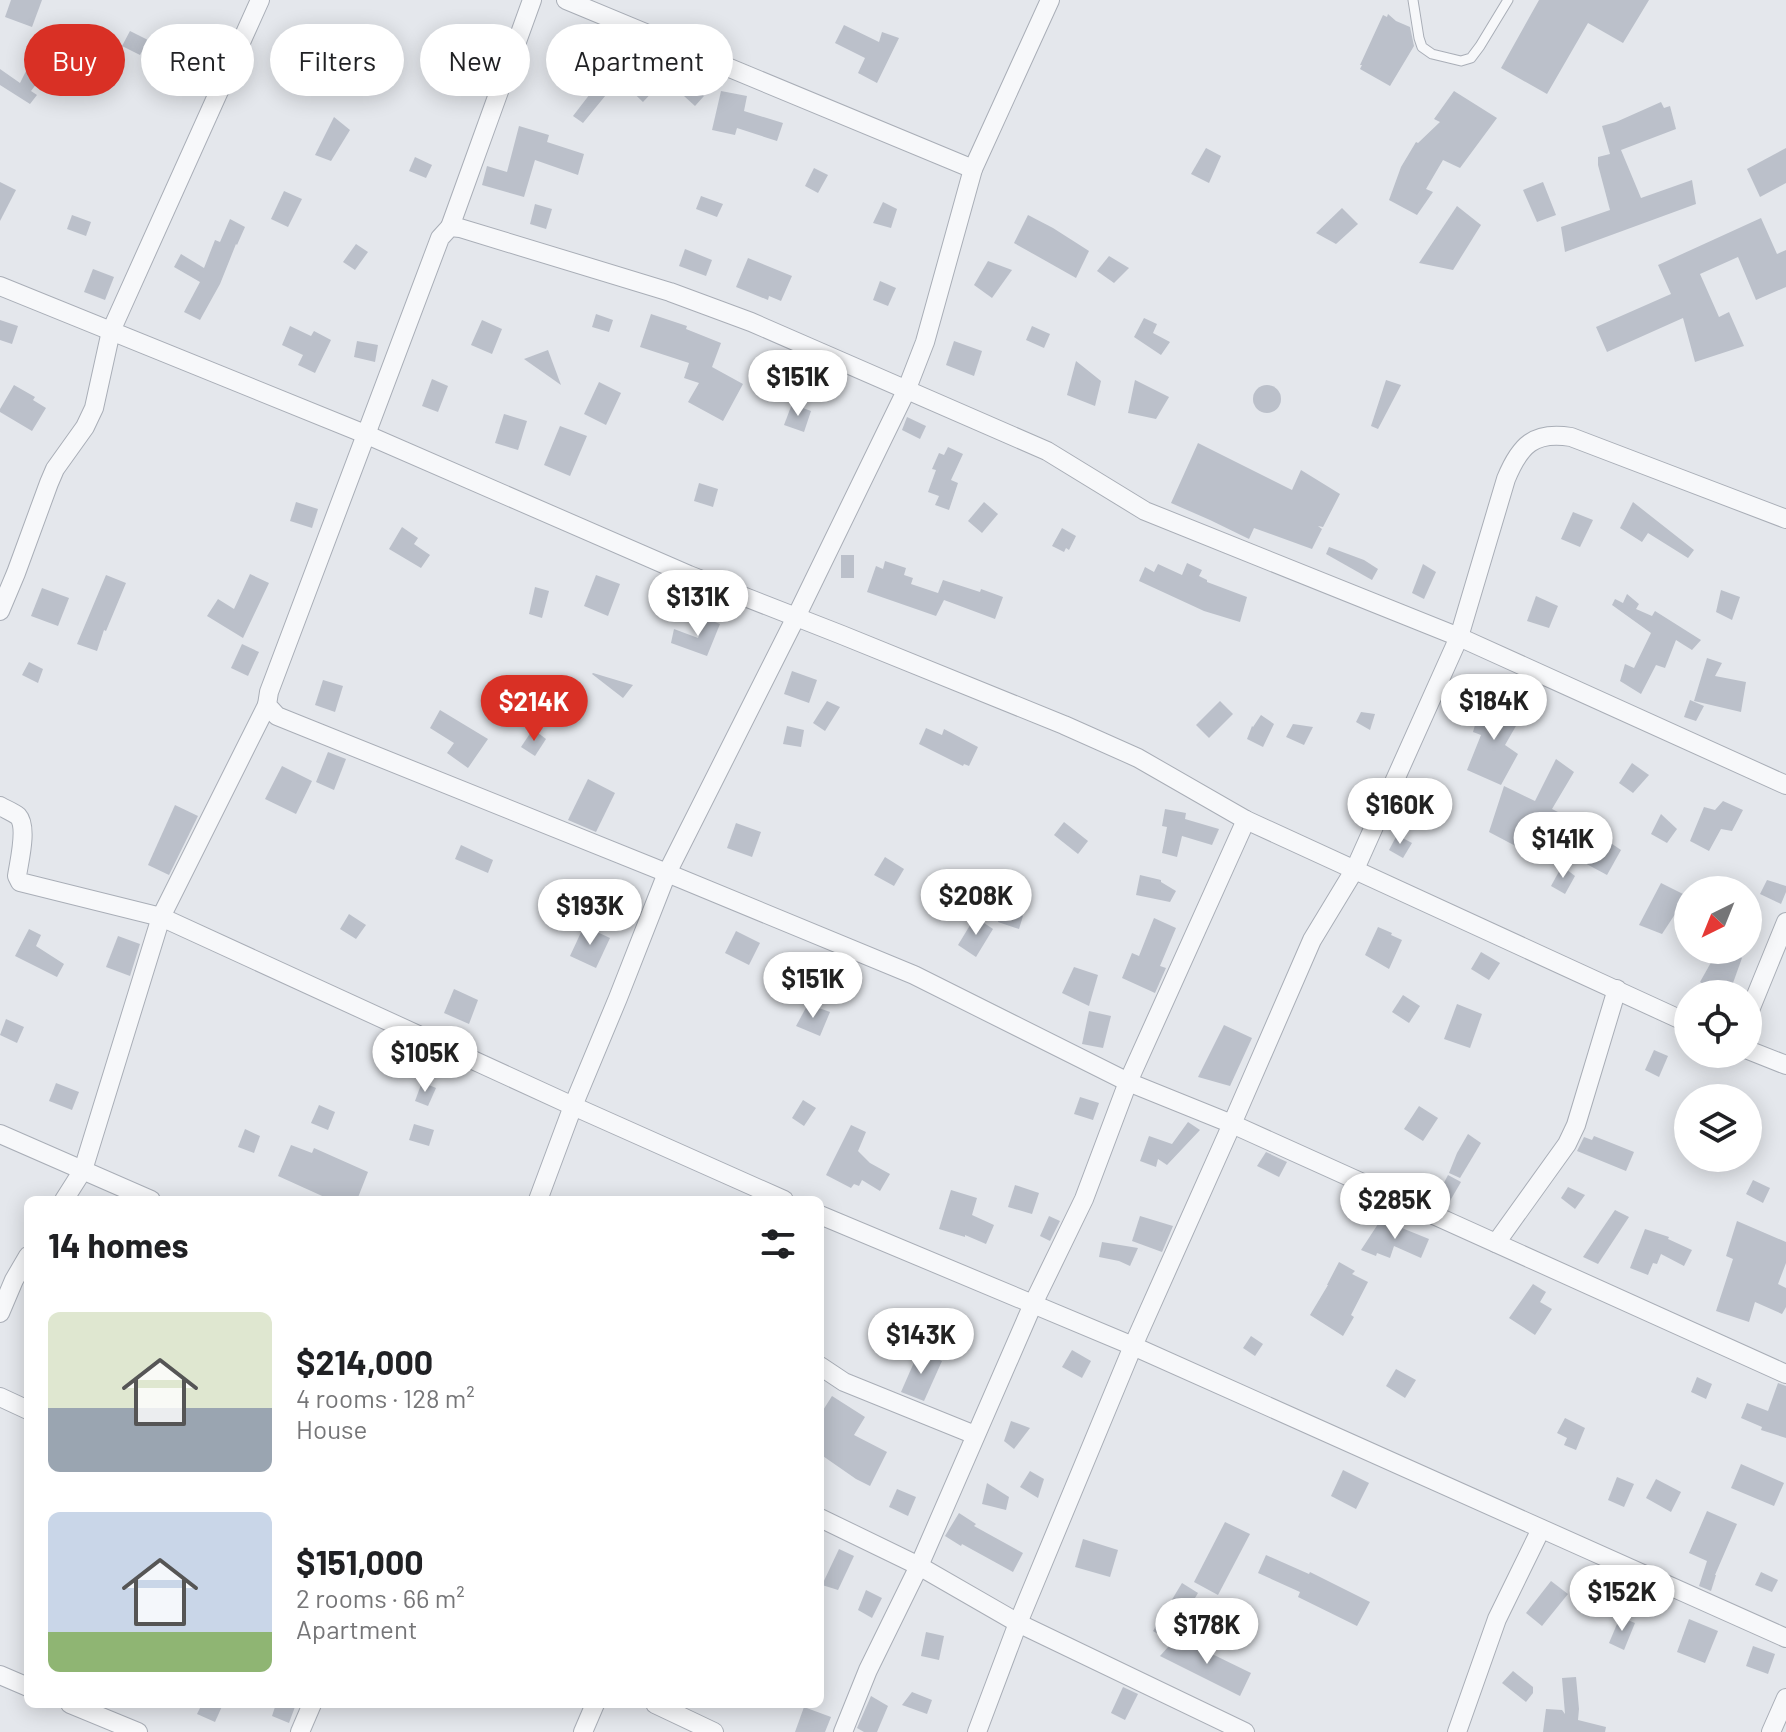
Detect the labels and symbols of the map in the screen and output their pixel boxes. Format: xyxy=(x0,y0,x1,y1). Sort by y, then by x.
pin: $151K xyxy=(742,350,854,418)
pin: $131K xyxy=(642,570,754,638)
pin: $184K xyxy=(1438,674,1550,742)
pin: $214K xyxy=(478,675,590,743)
pin: $160K xyxy=(1344,778,1456,846)
pin: $141K xyxy=(1507,812,1619,880)
pin: $208K xyxy=(920,869,1032,937)
north arrow xyxy=(1674,876,1762,964)
pin: $193K xyxy=(534,879,646,947)
pin: $151K xyxy=(757,952,869,1020)
pin: $105K xyxy=(369,1026,481,1094)
pin: $285K xyxy=(1339,1173,1451,1241)
pin: $143K xyxy=(865,1308,977,1376)
pin: $152K xyxy=(1566,1565,1678,1633)
pin: $178K xyxy=(1151,1598,1263,1666)

